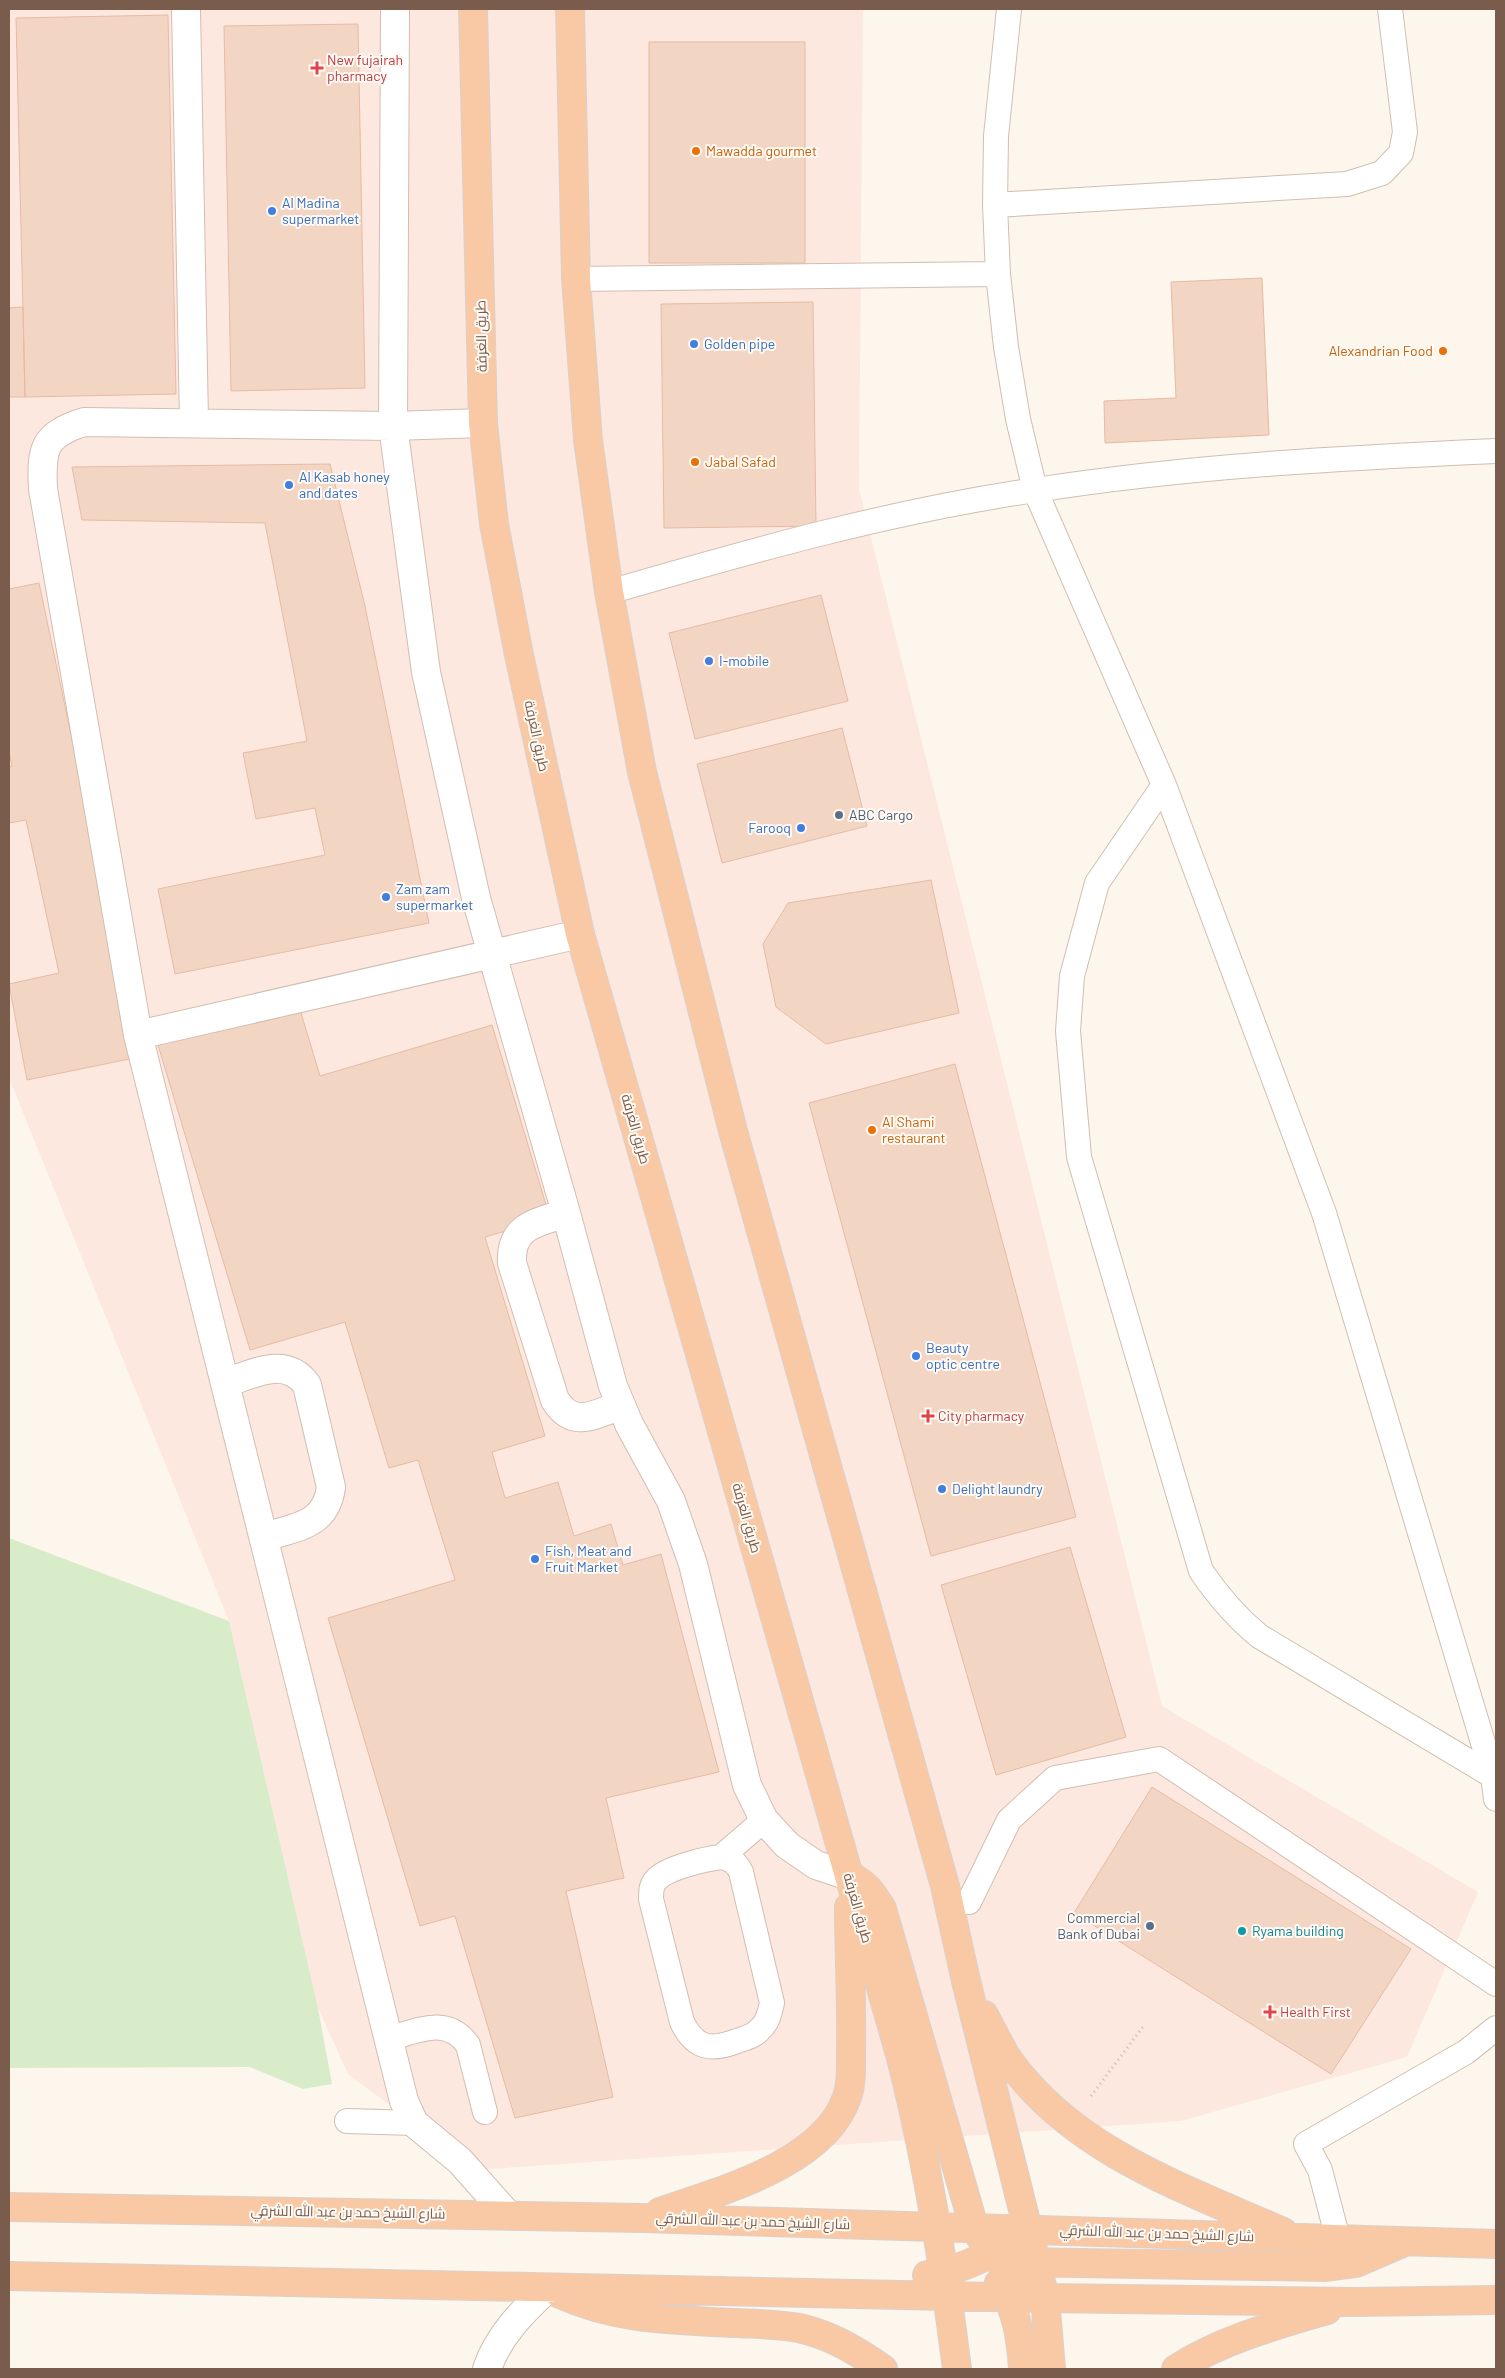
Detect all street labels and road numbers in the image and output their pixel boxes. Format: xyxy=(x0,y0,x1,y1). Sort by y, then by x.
street label: طريق الغرفة xyxy=(471,300,491,372)
street label: طريق الغرفة xyxy=(521,699,553,773)
street label: طريق الغرفة xyxy=(617,1092,655,1166)
street label: طريق الغرفة xyxy=(728,1481,766,1555)
street label: طريق الغرفة xyxy=(839,1871,877,1945)
street label: شارع الشيخ حمد بن عبد الله الشرقي xyxy=(250,2201,446,2226)
street label: شارع الشيخ حمد بن عبد الله الشرقي xyxy=(655,2209,851,2236)
street label: شارع الشيخ حمد بن عبد الله الشرقي xyxy=(1059,2221,1255,2248)

